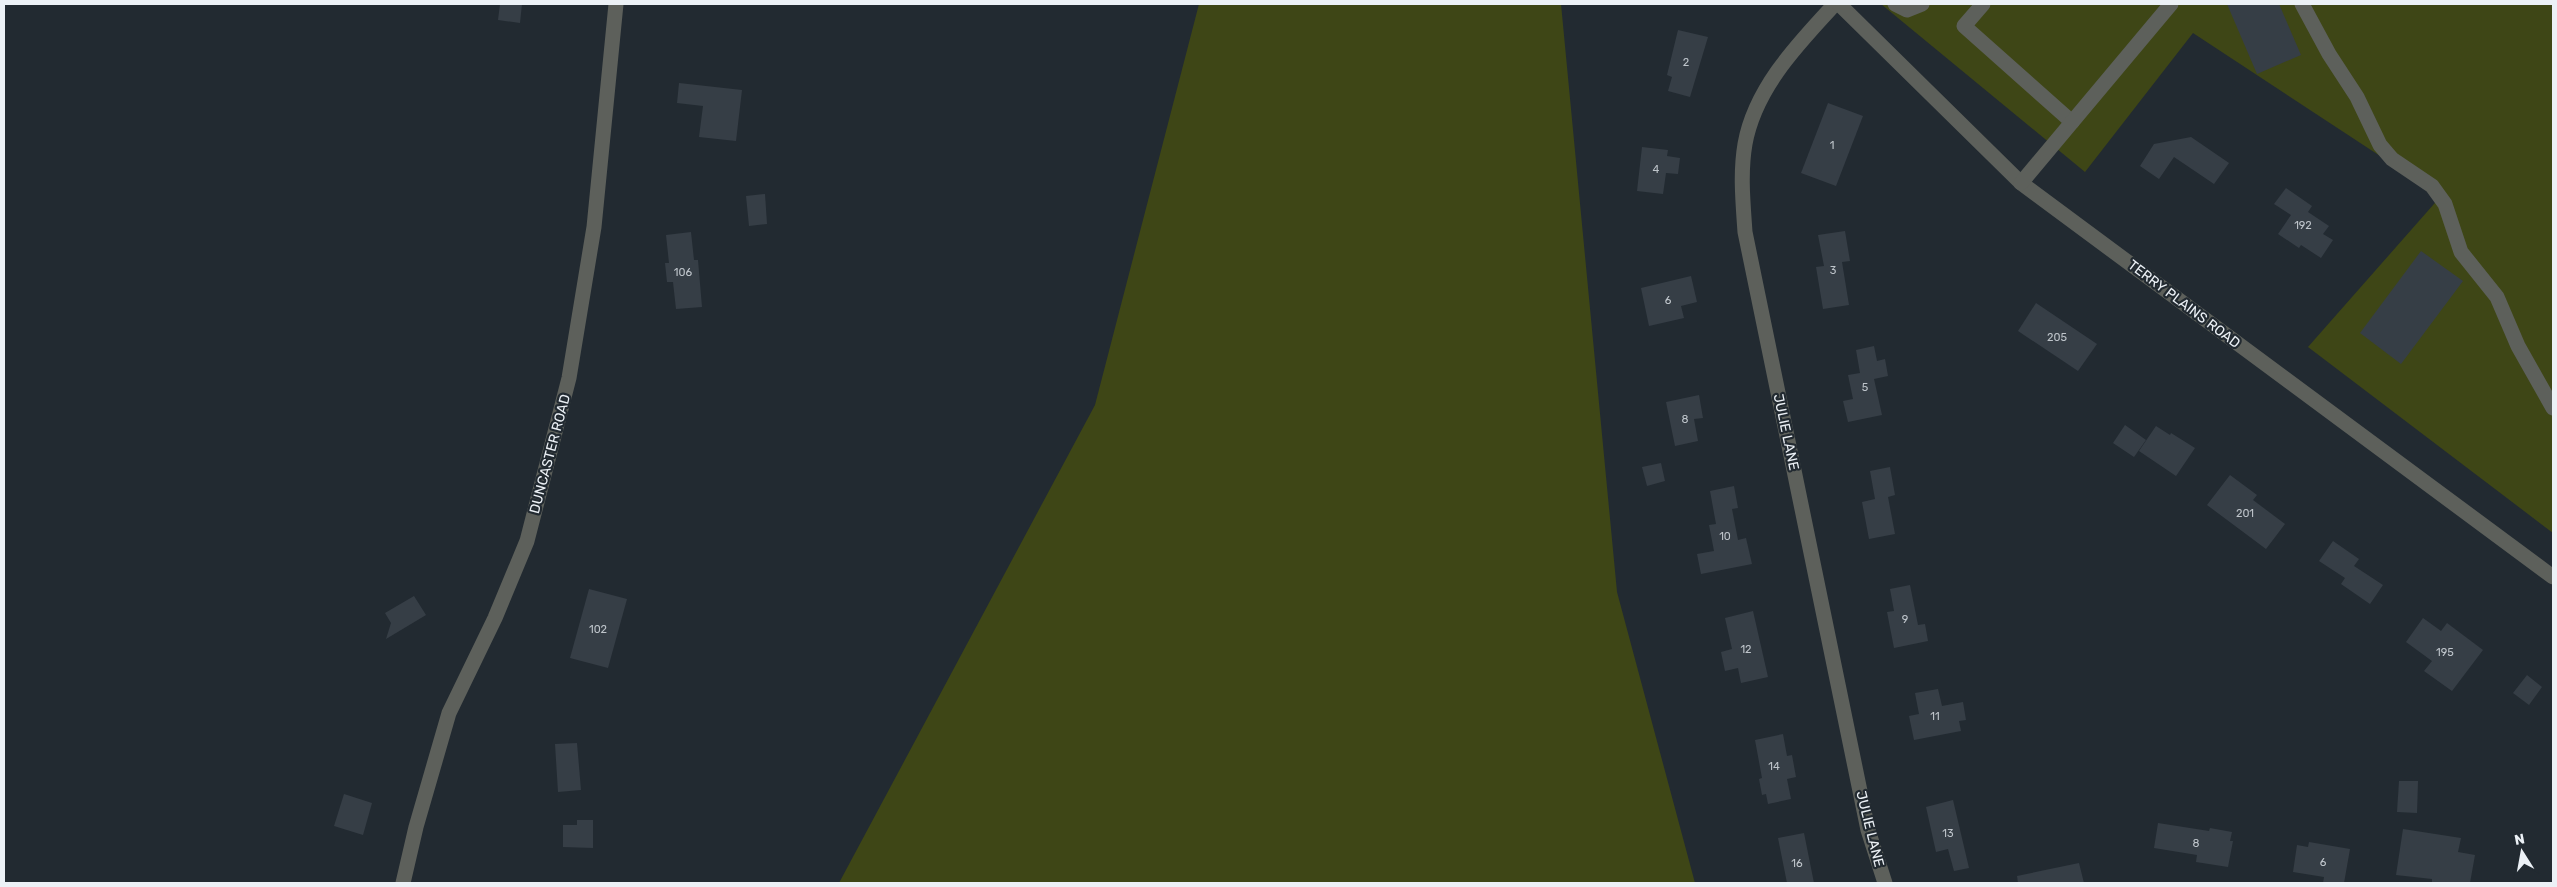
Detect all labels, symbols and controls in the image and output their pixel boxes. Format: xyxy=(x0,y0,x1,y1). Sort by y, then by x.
house number: 2 xyxy=(1683,56,1689,69)
house number: 1 xyxy=(1830,139,1834,152)
house number: 4 xyxy=(1653,163,1660,176)
house number: 192 xyxy=(2294,219,2312,232)
street label: TERRY PLAINS ROAD xyxy=(2125,256,2243,352)
house number: 3 xyxy=(1830,264,1837,277)
house number: 106 xyxy=(674,266,693,279)
house number: 6 xyxy=(1665,294,1672,307)
house number: 205 xyxy=(2047,331,2067,344)
house number: 5 xyxy=(1862,381,1869,394)
street label: DUNCASTER ROAD xyxy=(526,392,574,516)
street label: JULIE LANE xyxy=(1770,392,1802,472)
house number: 8 xyxy=(1682,413,1689,426)
house number: 201 xyxy=(2236,507,2254,520)
house number: 10 xyxy=(1719,530,1731,543)
house number: 9 xyxy=(1902,613,1908,626)
house number: 102 xyxy=(589,623,607,636)
house number: 12 xyxy=(1740,643,1752,656)
house number: 195 xyxy=(2436,646,2454,659)
house number: 11 xyxy=(1930,710,1940,723)
house number: 14 xyxy=(1768,760,1780,773)
street label: JULIE LANE xyxy=(1852,789,1888,869)
house number: 13 xyxy=(1942,827,1954,840)
north arrow xyxy=(2497,827,2547,877)
text: N xyxy=(2513,830,2526,849)
house number: 8 xyxy=(2193,837,2200,850)
house number: 6 xyxy=(2320,856,2327,869)
house number: 16 xyxy=(1791,857,1803,870)

